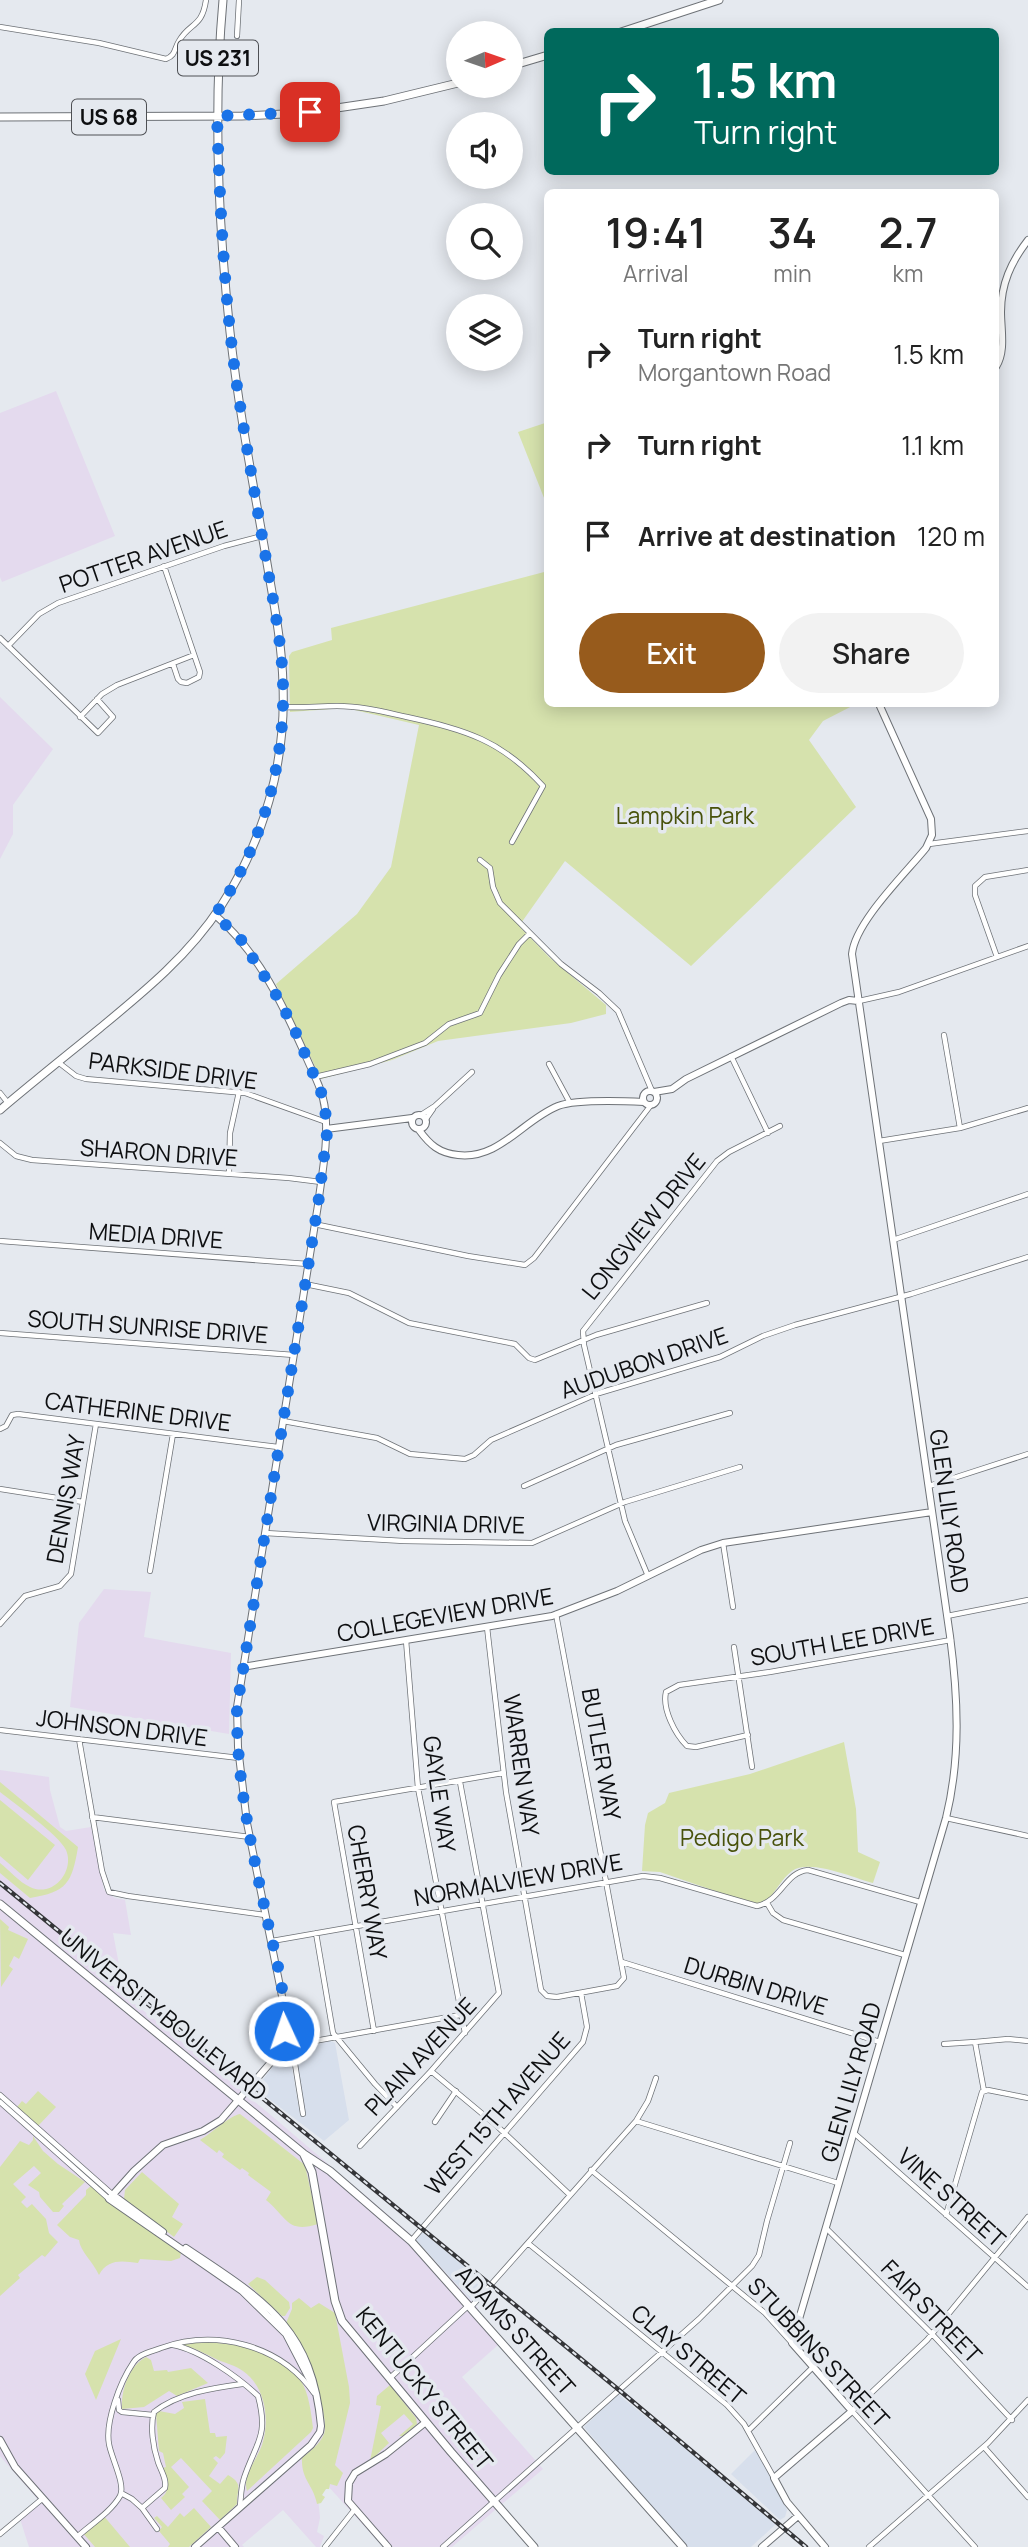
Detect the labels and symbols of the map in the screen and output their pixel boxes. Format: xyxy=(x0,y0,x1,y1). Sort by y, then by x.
north arrow xyxy=(446,21,523,98)
road number: US 231 xyxy=(178,41,258,76)
pin xyxy=(280,82,340,142)
road number: US 68 xyxy=(72,100,146,134)
street label: POTTER AVENUE xyxy=(55,512,231,600)
park label: Lampkin Park xyxy=(616,799,755,831)
street label: PARKSIDE DRIVE xyxy=(87,1044,259,1096)
street label: SHARON DRIVE xyxy=(79,1131,239,1173)
street label: LONGVIEW DRIVE xyxy=(574,1146,712,1306)
street label: MEDIA DRIVE xyxy=(88,1214,224,1256)
street label: SOUTH SUNRISE DRIVE xyxy=(27,1302,269,1350)
street label: AUDUBON DRIVE xyxy=(556,1318,732,1406)
street label: CATHERINE DRIVE xyxy=(43,1384,233,1438)
street label: GLEN LILY ROAD xyxy=(923,1427,977,1595)
street label: DENNIS WAY xyxy=(38,1432,92,1566)
street label: VIRGINIA DRIVE xyxy=(367,1506,525,1540)
street label: COLLEGEVIEW DRIVE xyxy=(334,1579,556,1649)
street label: SOUTH LEE DRIVE xyxy=(748,1609,936,1673)
street label: BUTLER WAY xyxy=(575,1685,629,1823)
street label: WARREN WAY xyxy=(496,1692,548,1838)
street label: JOHNSON DRIVE xyxy=(35,1701,209,1753)
street label: GAYLE WAY xyxy=(416,1734,464,1854)
park label: Pedigo Park xyxy=(680,1821,805,1853)
street label: CHERRY WAY xyxy=(340,1822,396,1962)
street label: NORMALVIEW DRIVE xyxy=(411,1845,625,1913)
street label: UNIVERSITY BOULEVARD xyxy=(54,1920,274,2108)
street label: DURBIN DRIVE xyxy=(680,1948,832,2022)
street label: PLAIN AVENUE xyxy=(357,1990,483,2122)
position arrow xyxy=(247,1994,321,2068)
street label: GLEN LILY ROAD xyxy=(812,1998,888,2166)
street label: WEST 15TH AVENUE xyxy=(417,2024,577,2202)
street label: VINE STREET xyxy=(891,2140,1013,2254)
street label: FAIR STREET xyxy=(874,2252,990,2370)
street label: ADAMS STREET xyxy=(449,2258,583,2402)
street label: STUBBINS STREET xyxy=(741,2270,897,2434)
street label: CLAY STREET xyxy=(625,2297,753,2411)
street label: KENTUCKY STREET xyxy=(349,2300,501,2476)

